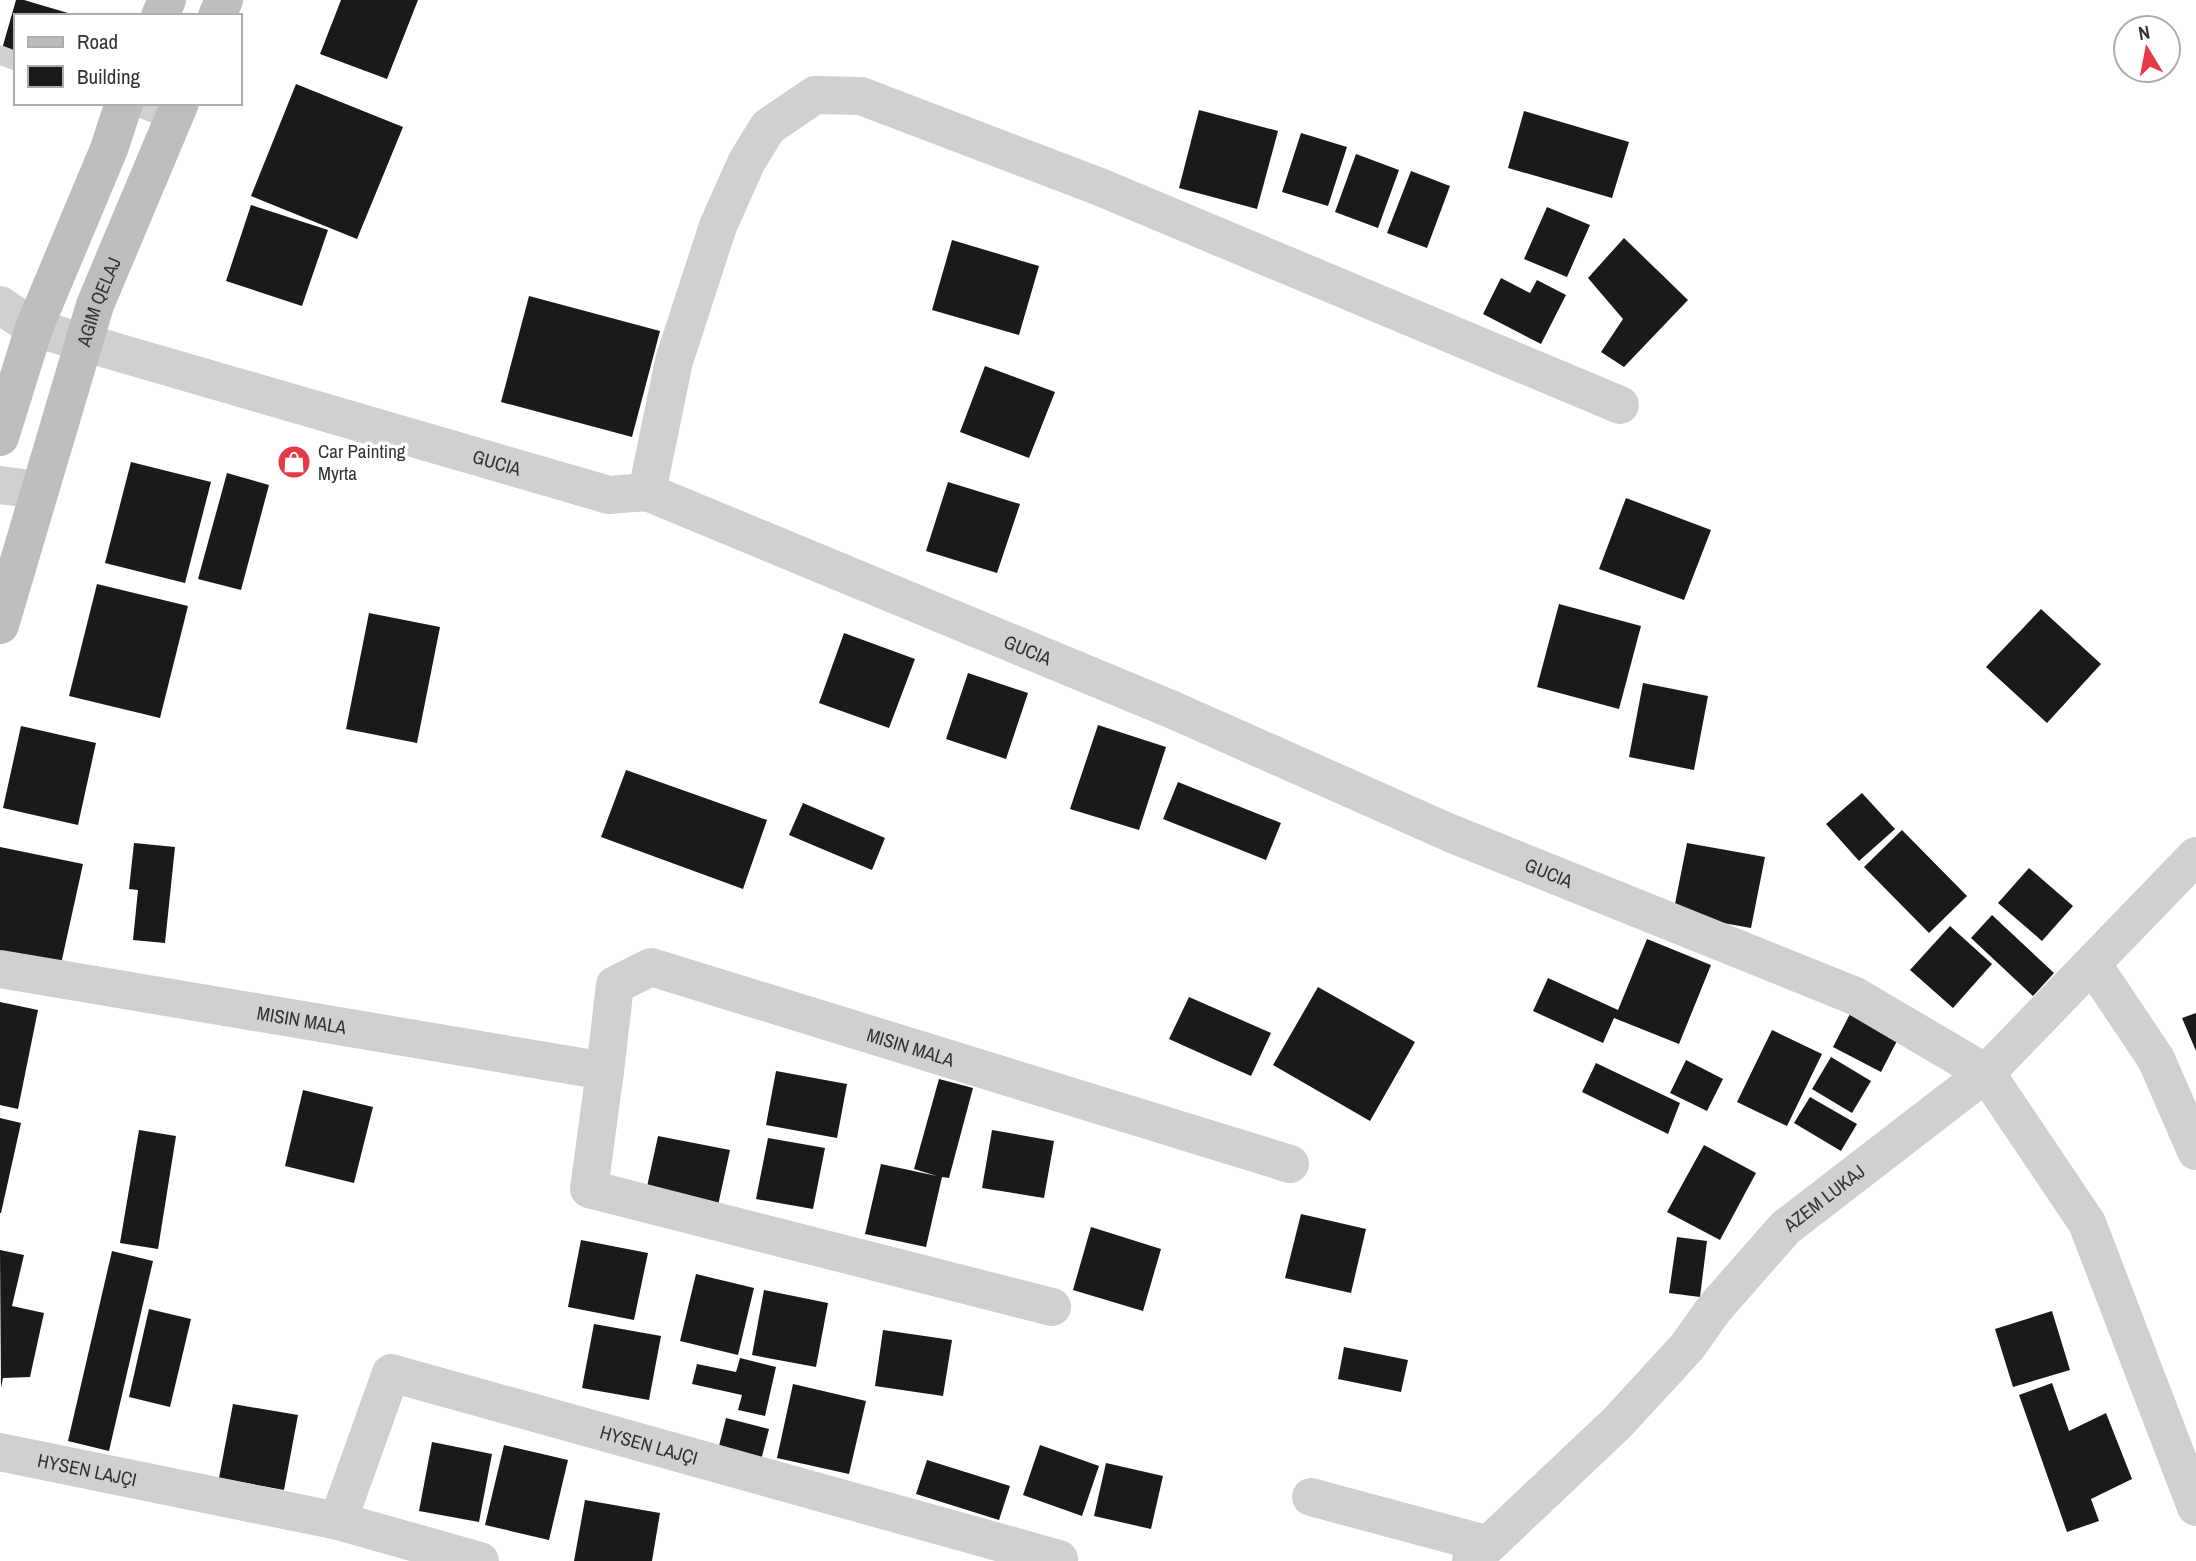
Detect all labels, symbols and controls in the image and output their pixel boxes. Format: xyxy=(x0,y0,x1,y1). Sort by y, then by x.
legend xyxy=(14,14,242,105)
north arrow xyxy=(2112,14,2182,84)
text: N xyxy=(2136,18,2152,46)
text: Road xyxy=(77,27,118,56)
text: Building xyxy=(77,62,141,91)
street label: AGIM QELAJ xyxy=(70,253,127,351)
place label: Car Painting Myrta xyxy=(318,438,406,486)
shop icon: Car Painting Myrta xyxy=(275,443,313,481)
street label: GUCIA xyxy=(469,443,525,482)
street label: GUCIA xyxy=(1000,628,1056,671)
street label: GUCIA xyxy=(1521,852,1577,894)
street label: MISIN MALA xyxy=(255,1000,349,1040)
street label: MISIN MALA xyxy=(864,1021,958,1073)
street label: AZEM LUKAJ xyxy=(1777,1158,1870,1238)
street label: HYSEN LAJÇI xyxy=(597,1419,701,1471)
street label: HYSEN LAJÇI xyxy=(35,1447,139,1493)

